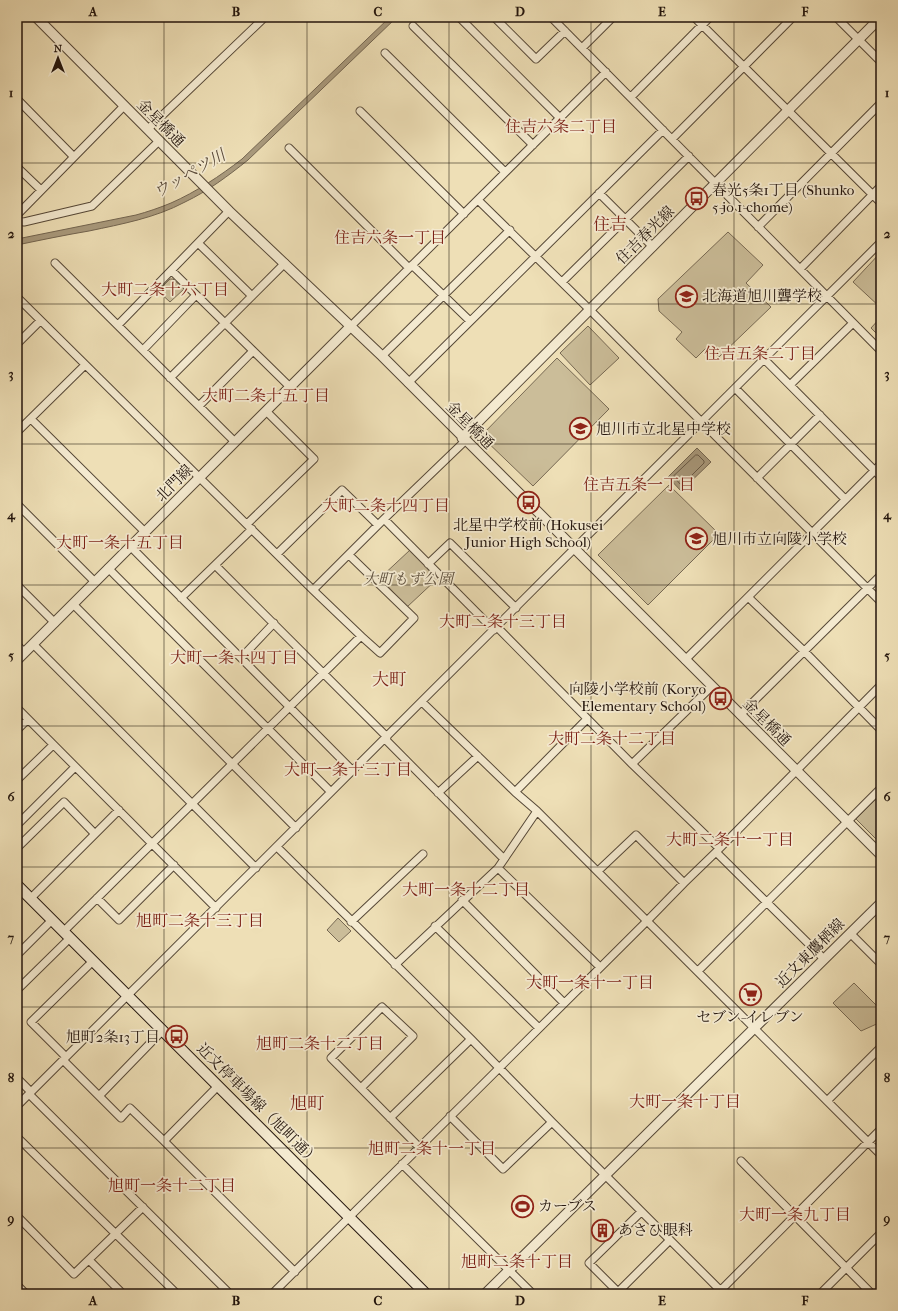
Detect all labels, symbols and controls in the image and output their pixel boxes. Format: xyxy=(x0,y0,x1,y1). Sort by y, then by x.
text: A xyxy=(88,4,98,19)
text: B xyxy=(232,4,241,19)
text: C xyxy=(374,4,383,19)
text: D xyxy=(515,4,525,19)
text: E xyxy=(658,4,666,19)
text: F xyxy=(801,4,809,19)
north arrow xyxy=(38,38,78,78)
text: N xyxy=(54,42,63,55)
text: 1 xyxy=(9,85,14,100)
text: 1 xyxy=(885,85,890,100)
street label: 金星橋通 xyxy=(133,95,189,151)
district label: 住吉六条二丁目 xyxy=(505,117,617,136)
water label: ウッペツ川 xyxy=(150,144,230,202)
place label: 春光5条1丁目 (Shunko 5-jo 1-chome) xyxy=(712,181,855,216)
bus stop icon: 春光5条1丁目 (Shunko 5-jo 1-chome) xyxy=(683,186,709,212)
street label: 住吉春光線 xyxy=(612,202,678,268)
district label: 住吉 xyxy=(593,214,627,234)
text: 2 xyxy=(8,226,15,241)
text: 2 xyxy=(884,226,891,241)
district label: 住吉六条一丁目 xyxy=(334,228,446,247)
district label: 大町二条十六丁目 xyxy=(101,280,229,299)
school or university icon: 北海道旭川聾学校 xyxy=(674,283,700,309)
place label: 北海道旭川聾学校 xyxy=(702,287,822,305)
district label: 住吉五条二丁目 xyxy=(704,344,816,363)
text: 3 xyxy=(8,366,14,382)
text: 3 xyxy=(884,366,890,382)
district label: 大町二条十五丁目 xyxy=(202,386,330,405)
street label: 金星橋通 xyxy=(442,397,498,453)
school or university icon: 旭川市立北星中学校 xyxy=(567,416,593,442)
place label: 旭川市立北星中学校 xyxy=(596,420,731,438)
street label: 北門線 xyxy=(152,461,196,505)
district label: 住吉五条一丁目 xyxy=(583,475,695,494)
bus stop icon: 北星中学校前 (Hokusei Junior High School) xyxy=(515,489,541,515)
district label: 大町二条十四丁目 xyxy=(322,496,450,515)
text: 4 xyxy=(6,507,16,523)
text: 4 xyxy=(882,507,892,523)
place label: 北星中学校前 (Hokusei Junior High School) xyxy=(453,516,604,551)
school or university icon: 旭川市立向陵小学校 xyxy=(683,526,709,552)
place label: 旭川市立向陵小学校 xyxy=(712,530,847,548)
district label: 大町一条十五丁目 xyxy=(56,533,184,552)
park label: 大町もず公園 xyxy=(363,570,456,588)
district label: 大町二条十三丁目 xyxy=(439,612,567,631)
text: 5 xyxy=(8,648,14,663)
district label: 大町一条十四丁目 xyxy=(170,648,298,667)
text: 5 xyxy=(884,648,890,663)
district label: 大町 xyxy=(372,669,406,689)
place label: 向陵小学校前 (Koryo Elementary School) xyxy=(569,680,706,715)
bus stop icon: 向陵小学校前 (Koryo Elementary School) xyxy=(708,685,734,711)
street label: 金星橋通 xyxy=(739,694,795,750)
district label: 大町二条十二丁目 xyxy=(548,729,676,748)
district label: 大町一条十三丁目 xyxy=(284,760,412,779)
text: 6 xyxy=(7,789,15,804)
text: 6 xyxy=(883,789,891,804)
district label: 大町二条十一丁目 xyxy=(666,830,794,849)
district label: 大町一条十二丁目 xyxy=(402,880,530,899)
district label: 旭町二条十三丁目 xyxy=(136,911,264,930)
street label: 近文東鷹栖線 xyxy=(772,915,848,991)
text: 7 xyxy=(7,930,15,945)
text: 7 xyxy=(883,930,891,945)
district label: 大町一条十一丁目 xyxy=(526,973,654,992)
supermarket icon: セブン-イレブン xyxy=(737,981,763,1007)
place label: セブン-イレブン xyxy=(696,1008,804,1026)
bus stop icon: 旭町2条13丁目 xyxy=(163,1024,189,1050)
place label: 旭町2条13丁目 xyxy=(66,1028,160,1046)
district label: 旭町二条十二丁目 xyxy=(256,1034,384,1053)
street label: 近文停車場線（旭町通） xyxy=(193,1039,323,1169)
text: 8 xyxy=(8,1070,15,1085)
text: 8 xyxy=(884,1070,891,1085)
district label: 大町一条十丁目 xyxy=(629,1092,741,1111)
district label: 旭町 xyxy=(290,1093,324,1113)
district label: 旭町二条十一丁目 xyxy=(368,1139,496,1158)
district label: 旭町一条十二丁目 xyxy=(108,1176,236,1195)
sports icon: カーブス xyxy=(509,1193,535,1219)
place label: カーブス xyxy=(538,1197,597,1215)
district label: 大町一条九丁目 xyxy=(739,1205,851,1224)
text: 9 xyxy=(7,1211,15,1227)
text: 9 xyxy=(883,1211,891,1227)
building icon: あさひ眼科 xyxy=(589,1217,615,1243)
place label: あさひ眼科 xyxy=(618,1221,693,1239)
district label: 旭町二条十丁目 xyxy=(461,1252,573,1271)
text: A xyxy=(88,1293,98,1308)
text: B xyxy=(232,1293,241,1308)
text: C xyxy=(374,1293,383,1308)
text: D xyxy=(515,1293,525,1308)
text: E xyxy=(658,1293,666,1308)
text: F xyxy=(801,1293,809,1308)

